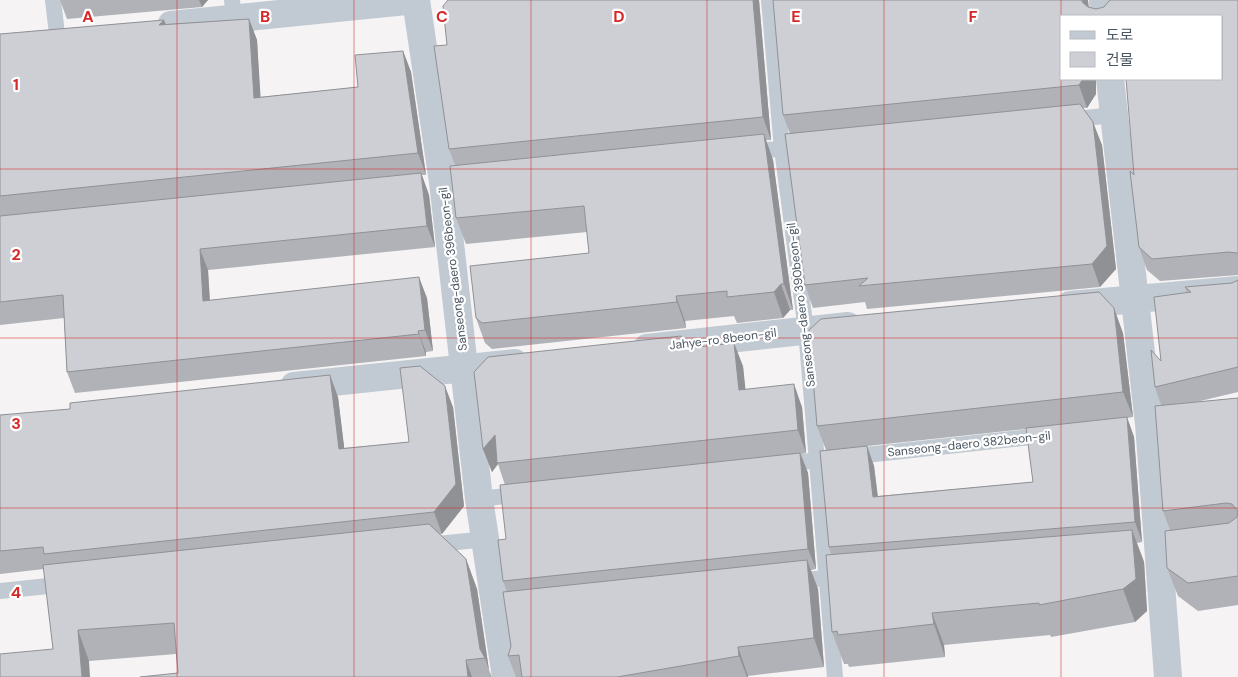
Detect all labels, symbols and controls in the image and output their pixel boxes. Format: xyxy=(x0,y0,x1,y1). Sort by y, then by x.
text: A xyxy=(82,6,94,27)
text: B xyxy=(260,6,270,27)
text: C xyxy=(436,6,448,27)
text: D xyxy=(613,6,625,27)
text: E xyxy=(791,6,801,27)
text: F xyxy=(969,6,978,27)
legend xyxy=(1060,15,1223,80)
text: 도로 xyxy=(1106,25,1134,45)
text: 건물 xyxy=(1106,50,1134,70)
text: 1 xyxy=(13,74,19,95)
street label: Sanseong-daero 396beon-gil xyxy=(435,186,471,352)
street label: Sanseong-daero 390beon-gil xyxy=(783,222,819,388)
text: 2 xyxy=(11,244,21,265)
street label: Jahye-ro 8beon-gil xyxy=(669,325,777,353)
text: 3 xyxy=(11,413,21,434)
street label: Sanseong-daero 382beon-gil xyxy=(887,427,1051,461)
text: 4 xyxy=(11,582,21,603)

